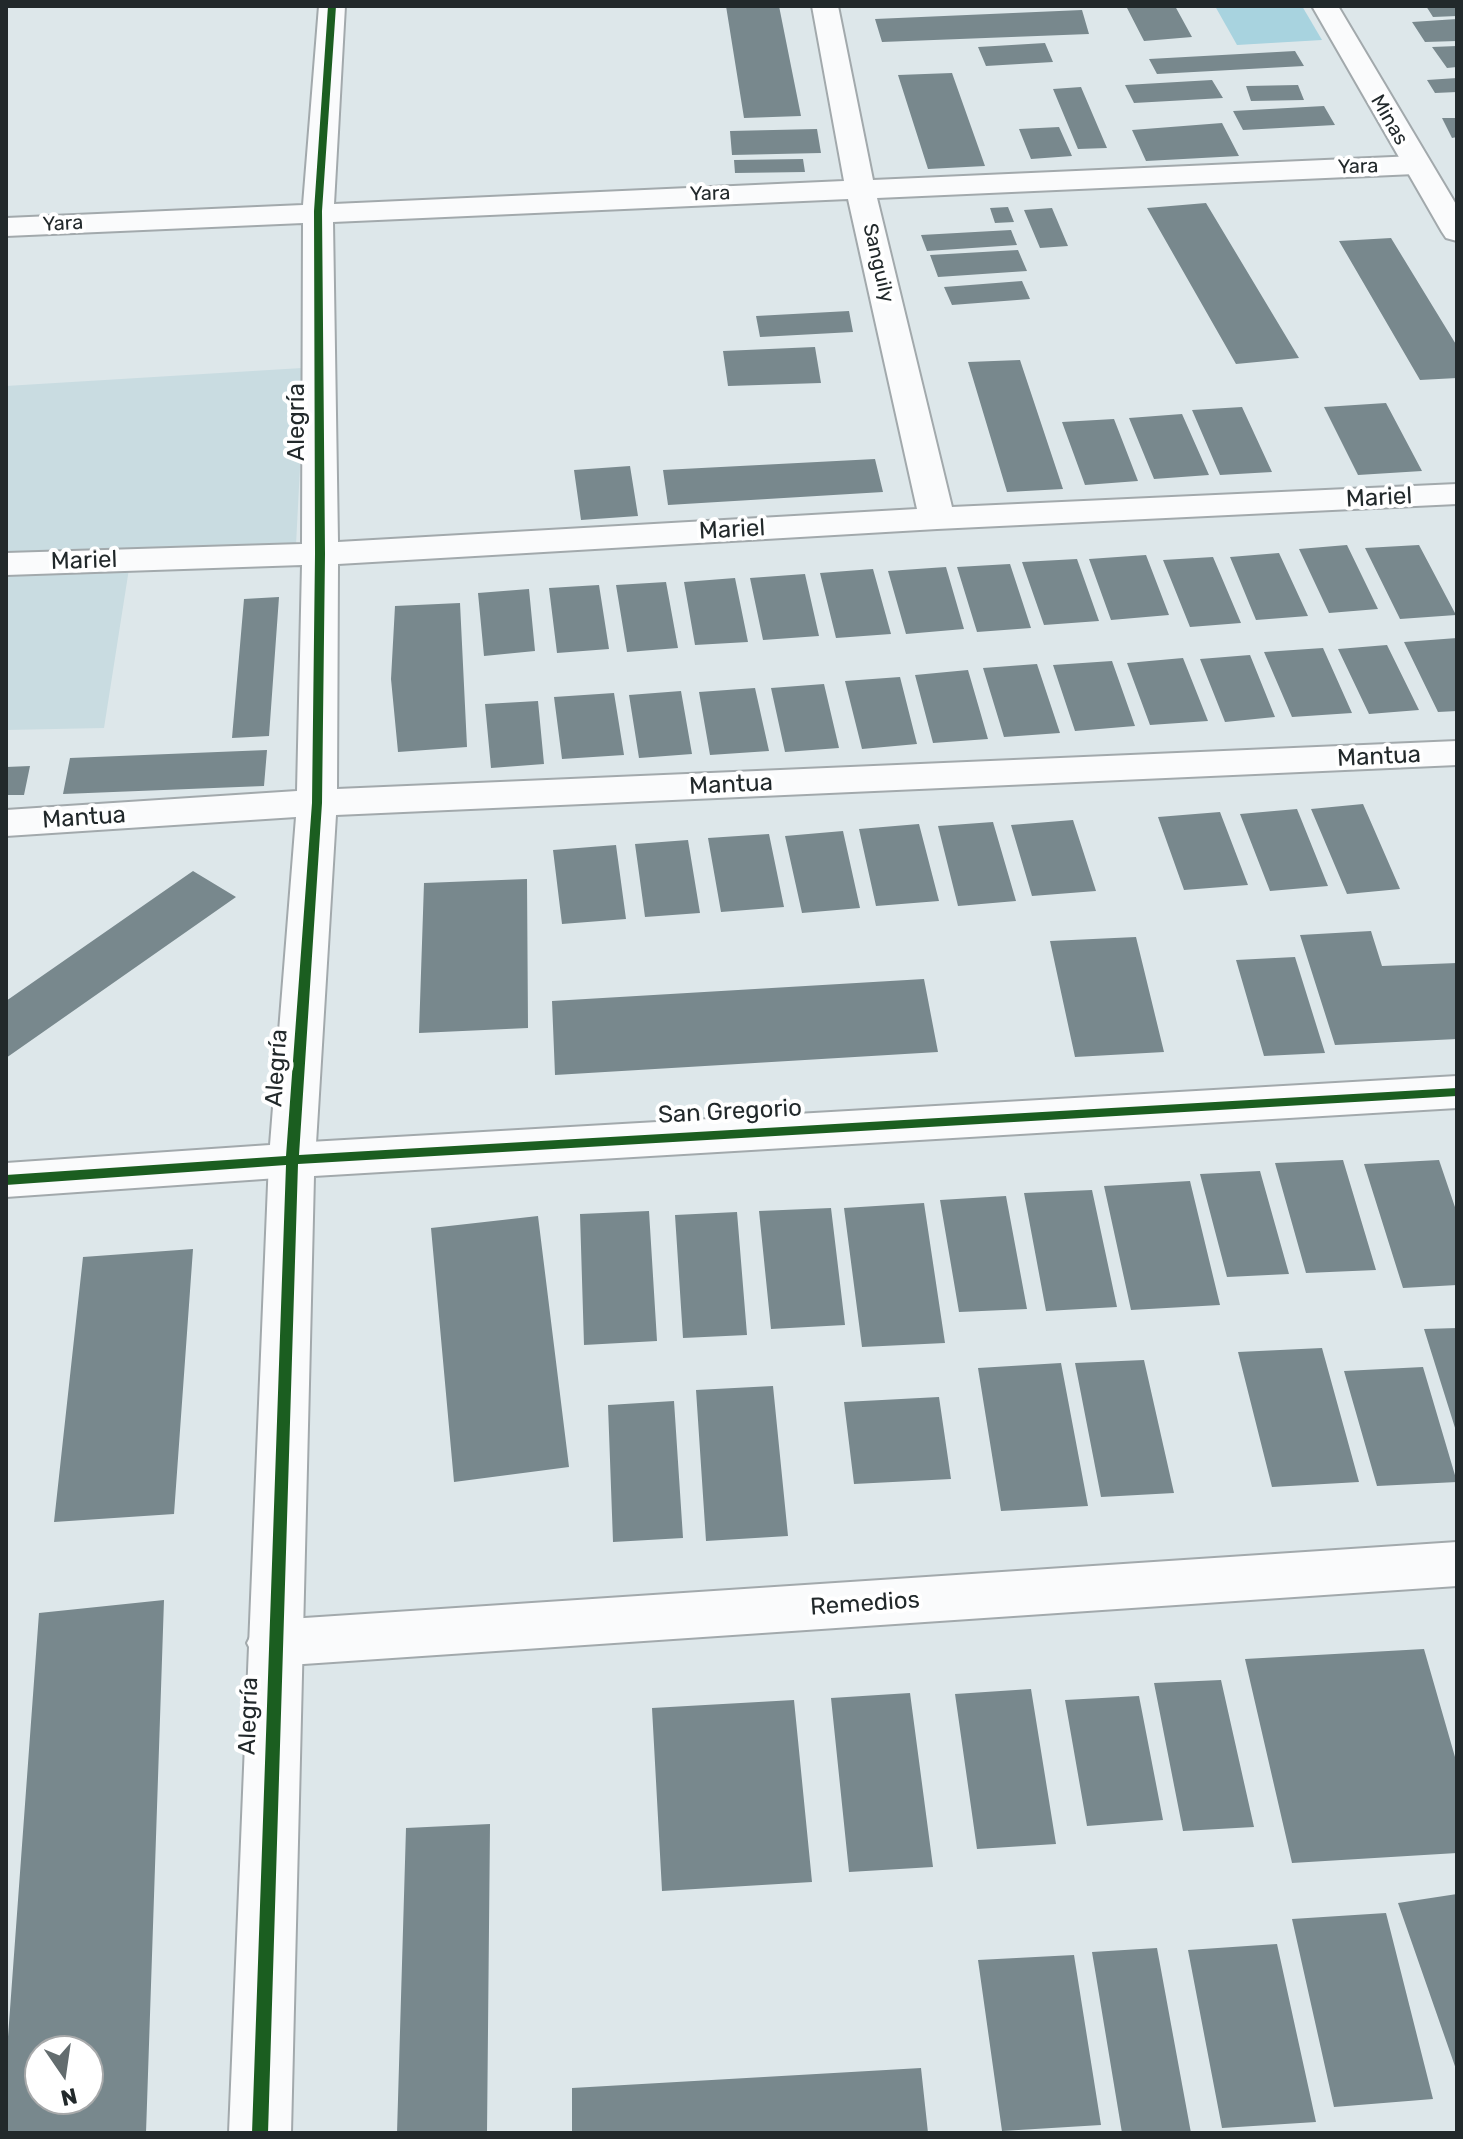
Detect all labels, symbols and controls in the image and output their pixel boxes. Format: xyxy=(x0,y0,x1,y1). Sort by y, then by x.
street label: Minas xyxy=(1365,91,1413,149)
street label: Yara xyxy=(1337,154,1379,180)
street label: Yara xyxy=(689,181,731,207)
street label: Yara xyxy=(42,211,84,237)
street label: Sanguily xyxy=(857,221,899,305)
street label: Alegría xyxy=(283,383,311,461)
street label: Mariel xyxy=(1345,482,1413,514)
street label: Mariel xyxy=(698,514,766,546)
street label: Mariel xyxy=(50,545,118,577)
street label: Mantua xyxy=(1336,740,1422,774)
street label: Mantua xyxy=(688,768,774,802)
street label: Mantua xyxy=(41,801,127,835)
street label: Alegría xyxy=(260,1028,294,1108)
street label: San Gregorio xyxy=(657,1094,803,1130)
street label: Remedios xyxy=(809,1586,921,1622)
street label: Alegría xyxy=(233,1677,265,1755)
north arrow xyxy=(24,2035,104,2115)
text: N xyxy=(58,2082,80,2112)

